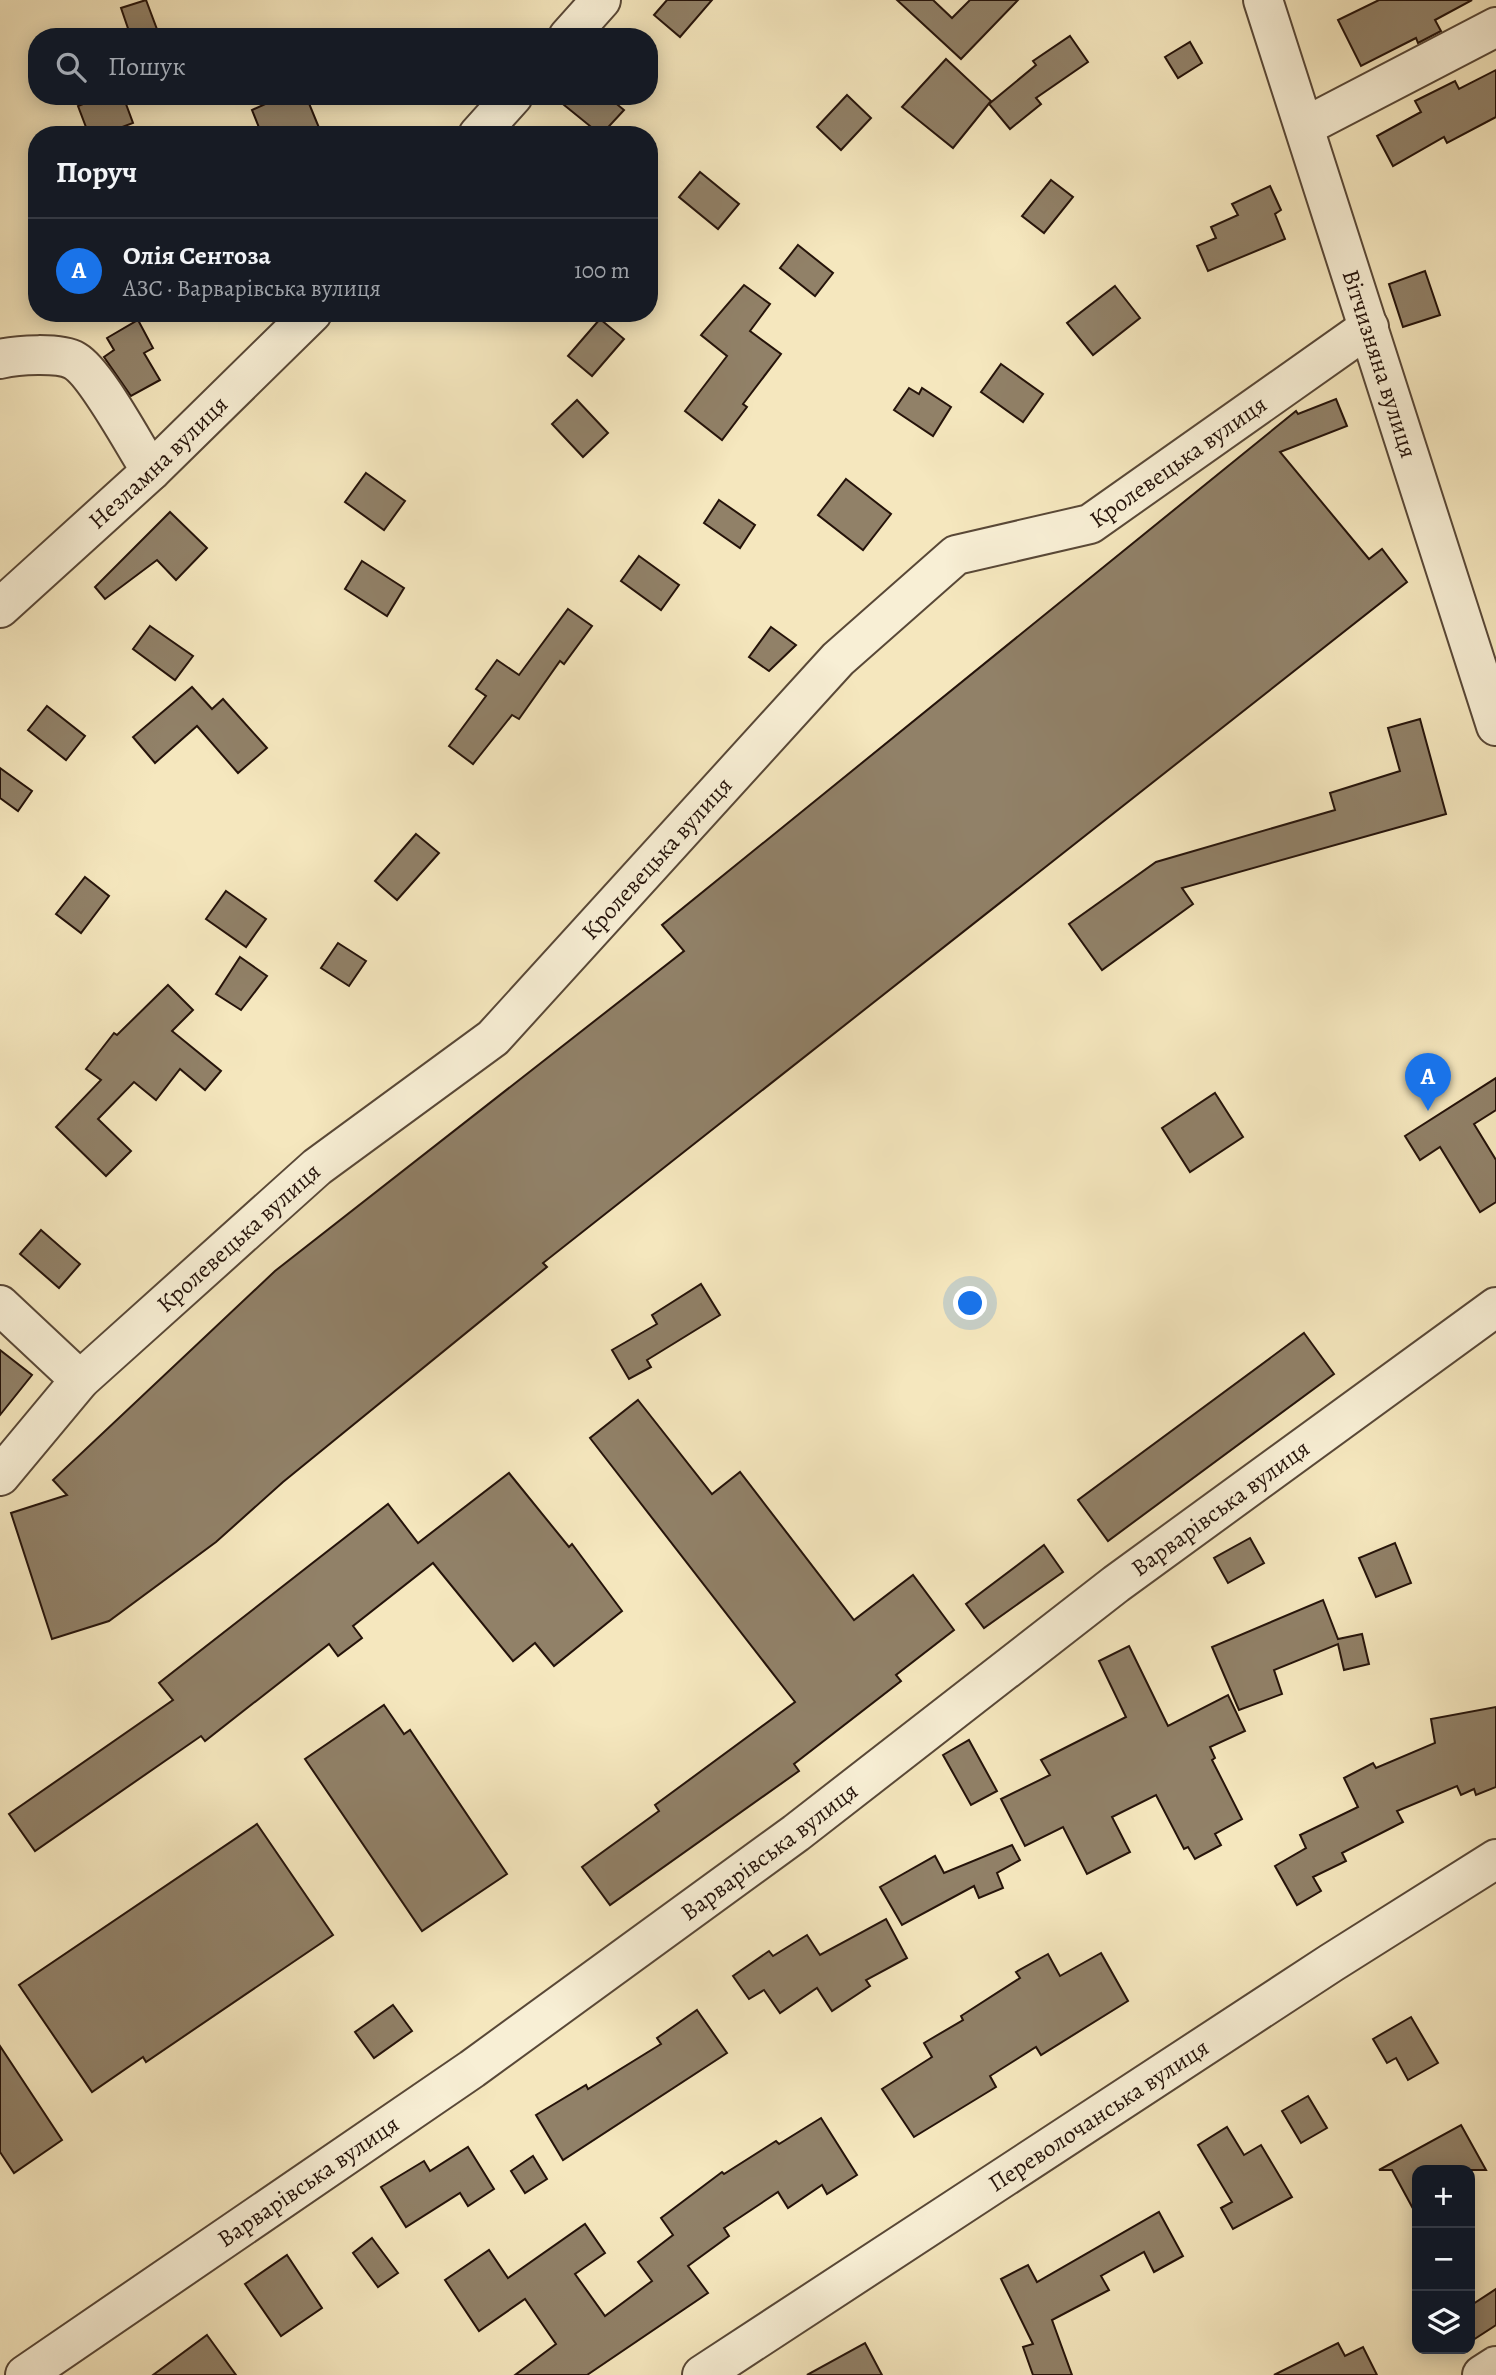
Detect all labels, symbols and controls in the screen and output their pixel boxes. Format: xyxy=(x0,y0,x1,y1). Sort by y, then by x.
search box xyxy=(28,28,658,105)
icon: search xyxy=(52,48,90,86)
text: Пошук xyxy=(108,49,186,84)
text: Поруч xyxy=(56,152,137,192)
text: Олія Сентоза xyxy=(123,238,271,273)
text: A xyxy=(72,255,86,286)
text: 100 m xyxy=(574,255,630,286)
street label: Вітчизняна вулиця xyxy=(1335,266,1425,462)
text: АЗС · Варварівська вулиця xyxy=(123,273,381,304)
street label: Незламна вулиця xyxy=(81,388,235,536)
street label: Кролевецька вулиця xyxy=(1083,388,1273,535)
street label: Кролевецька вулиця xyxy=(574,770,739,947)
pin: A xyxy=(1405,1053,1451,1111)
street label: Кролевецька вулиця xyxy=(150,1156,327,1320)
your location xyxy=(953,1286,987,1320)
street label: Варварівська вулиця xyxy=(1125,1432,1316,1584)
street label: Варварівська вулиця xyxy=(674,1775,864,1928)
street label: Переволочанська вулиця xyxy=(982,2031,1215,2199)
street label: Варварівська вулиця xyxy=(211,2108,405,2255)
map controls xyxy=(1412,2165,1475,2354)
button: + xyxy=(1412,2165,1475,2228)
button: − xyxy=(1412,2228,1475,2291)
button: layers xyxy=(1412,2291,1475,2354)

